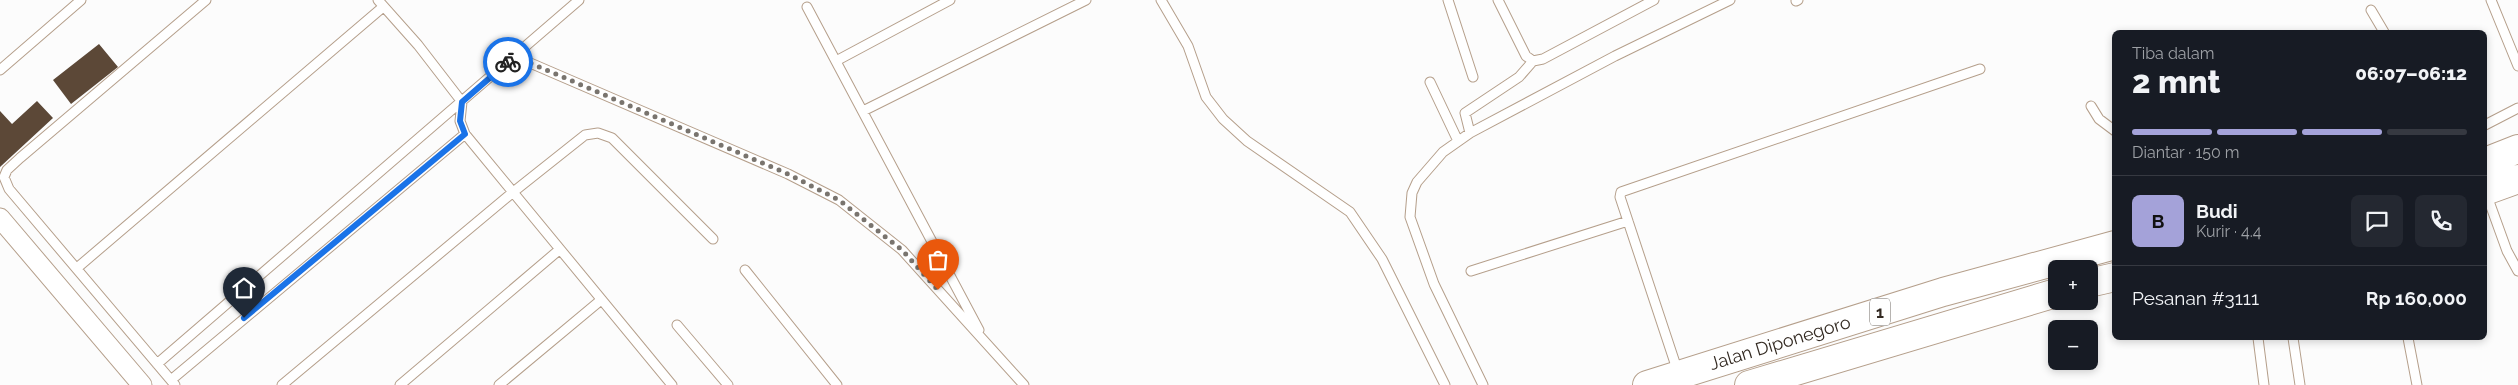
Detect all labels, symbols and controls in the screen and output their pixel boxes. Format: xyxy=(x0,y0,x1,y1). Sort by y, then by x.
courier xyxy=(483,37,533,87)
text: Tiba dalam xyxy=(2132,44,2214,63)
icon: bike xyxy=(494,48,522,76)
text: 06:07–06:12 xyxy=(2355,62,2467,84)
text: 2 mnt xyxy=(2132,63,2220,100)
text: Diantar · 150 m xyxy=(2132,143,2240,162)
button: chat xyxy=(2351,195,2403,247)
button: phone xyxy=(2415,195,2467,247)
text: Budi xyxy=(2196,200,2238,222)
text: B xyxy=(2152,210,2164,232)
text: Kurir · 4.4 xyxy=(2196,222,2262,241)
pin xyxy=(917,239,959,290)
icon: bag xyxy=(924,246,952,274)
map controls xyxy=(2048,260,2098,370)
button: + xyxy=(2048,260,2098,310)
pin xyxy=(223,267,265,318)
icon: home xyxy=(230,274,258,302)
text: Pesanan #3111 xyxy=(2132,287,2259,309)
text: Rp 160,000 xyxy=(2366,287,2467,309)
road number: 1 xyxy=(1870,298,1890,326)
street label: Jalan Diponegoro xyxy=(1707,311,1853,374)
button: − xyxy=(2048,320,2098,370)

